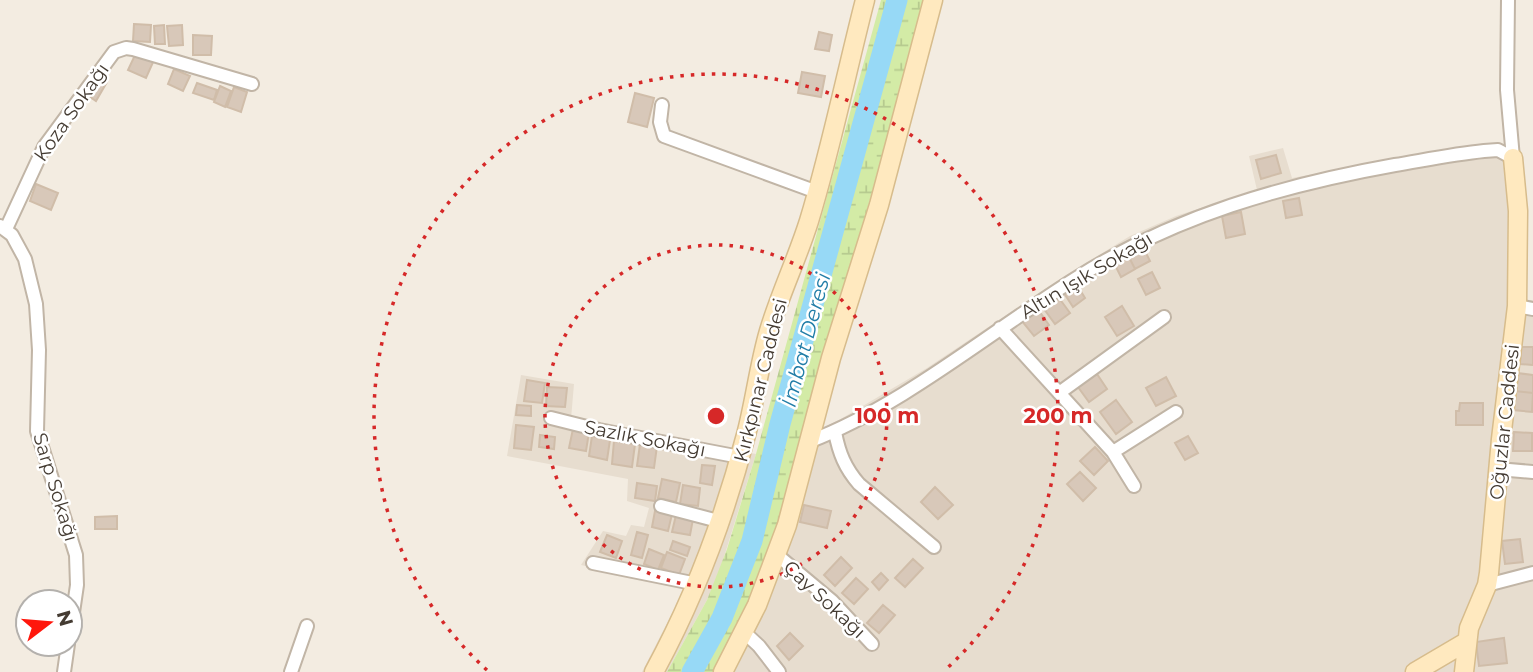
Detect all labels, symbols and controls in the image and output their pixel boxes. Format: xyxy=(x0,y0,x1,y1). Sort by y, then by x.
street label: Koza Sokağı xyxy=(29,59,114,166)
street label: Altın Işık Sokağı xyxy=(1016,227,1156,324)
water label: İmbat Deresi xyxy=(776,270,836,410)
street label: Kırkpınar Caddesi xyxy=(729,296,792,464)
street label: Oğuzlar Caddesi xyxy=(1485,343,1524,501)
text: 100 m xyxy=(855,403,919,428)
text: 200 m xyxy=(1024,403,1092,428)
centre of rings xyxy=(704,404,728,428)
street label: Sazlık Sokağı xyxy=(582,415,708,462)
street label: Sarp Sokağı xyxy=(28,430,83,544)
street label: Çay Sokağı xyxy=(779,556,870,643)
north arrow xyxy=(14,588,84,658)
text: N xyxy=(52,608,78,629)

